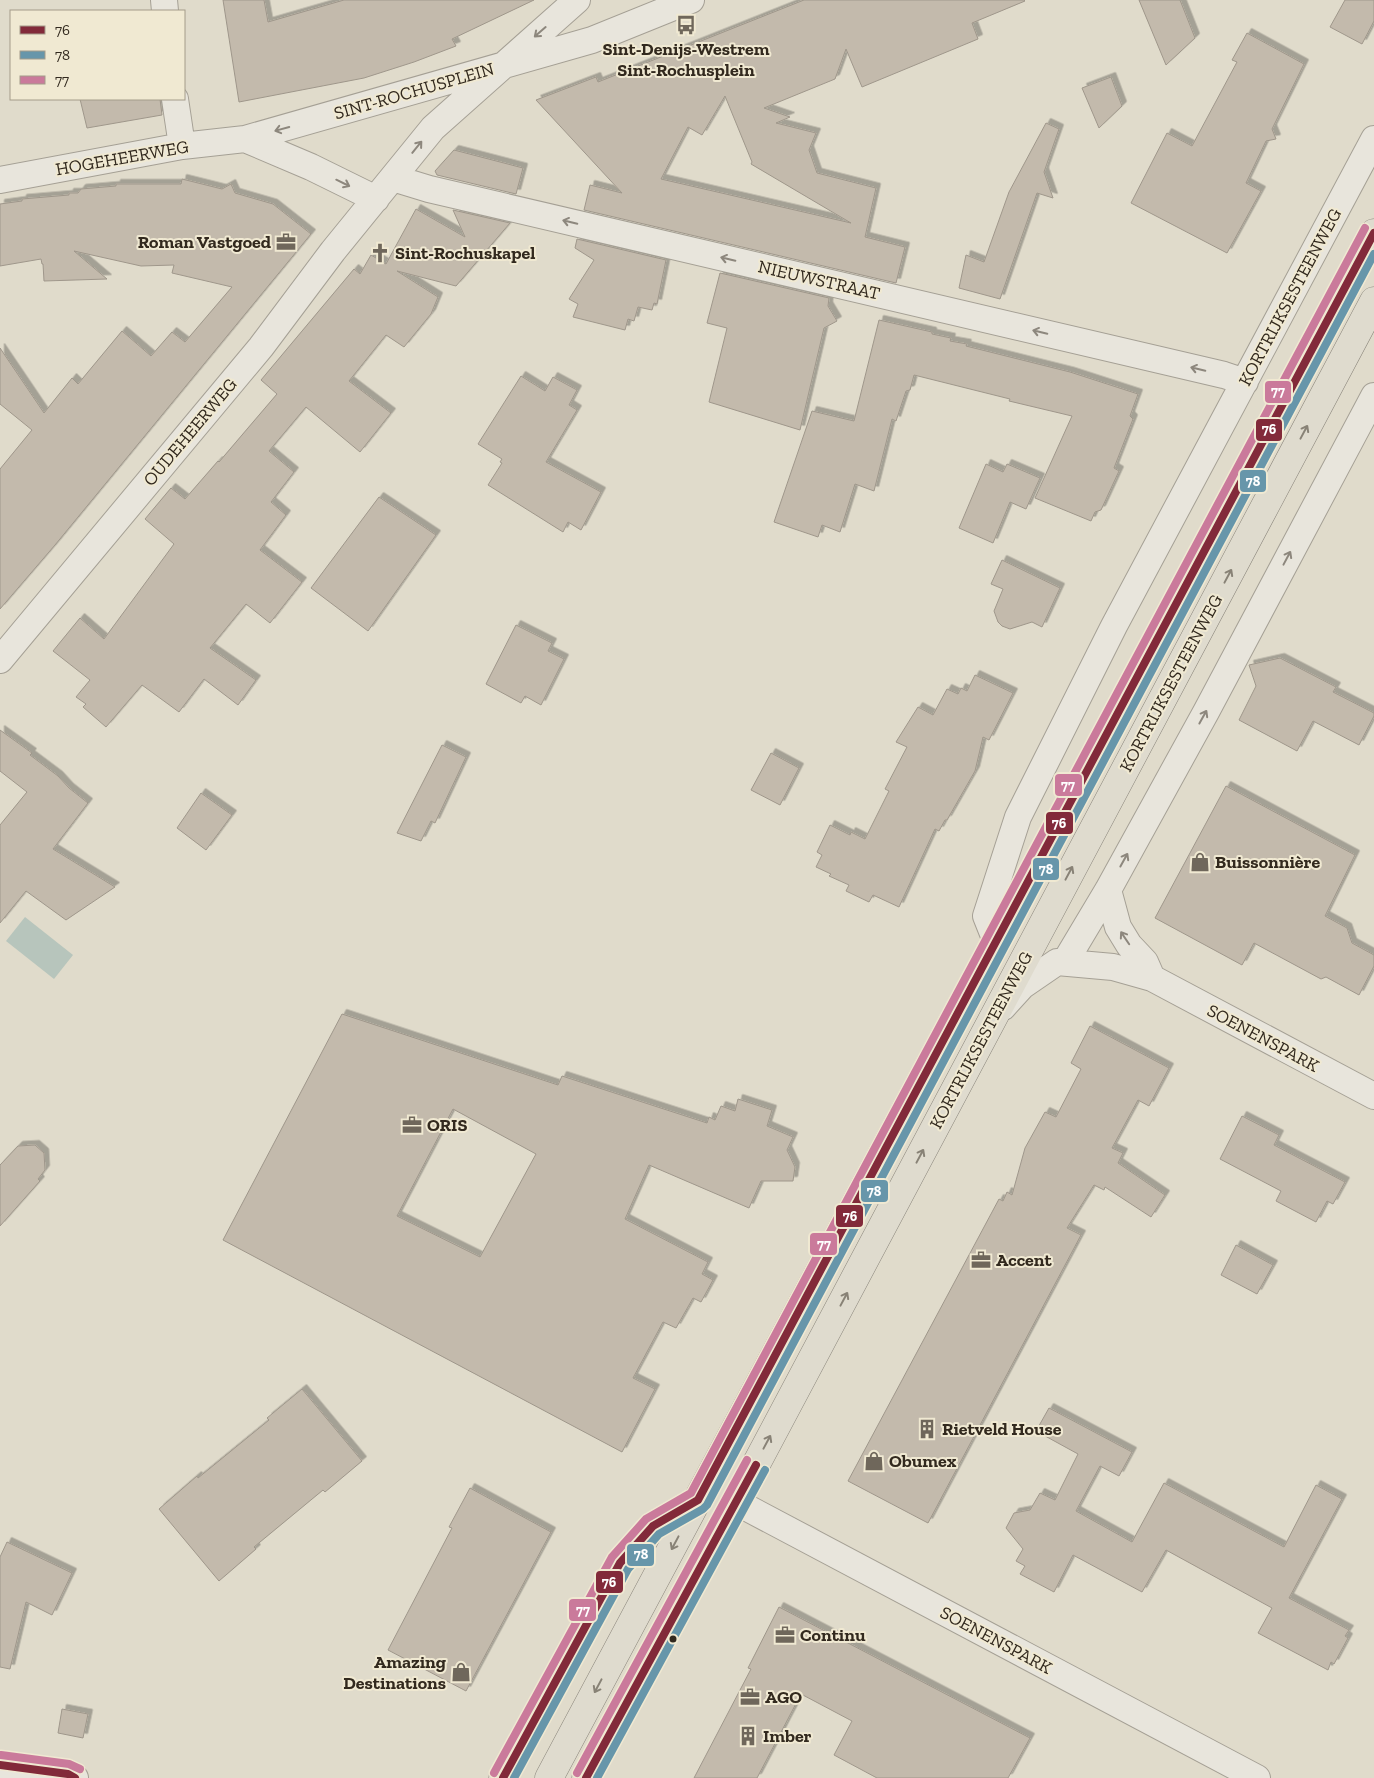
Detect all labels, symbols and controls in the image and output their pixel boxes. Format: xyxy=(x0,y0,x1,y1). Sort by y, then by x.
legend xyxy=(10,10,185,100)
bus stop icon: Sint-Denijs-Westrem Sint-Rochusplein xyxy=(675,14,697,36)
text: 76 xyxy=(55,21,70,39)
one-way arrow xyxy=(534,26,547,38)
place label: Sint-Denijs-Westrem Sint-Rochusplein xyxy=(602,38,770,81)
text: 78 xyxy=(55,46,70,64)
street label: SINT-ROCHUSPLEIN xyxy=(331,58,497,124)
text: 77 xyxy=(55,71,69,89)
one-way arrow xyxy=(274,125,290,134)
street label: HOGEHEERWEG xyxy=(54,135,190,181)
one-way arrow xyxy=(412,141,423,154)
one-way arrow xyxy=(335,179,350,188)
street label: KORTRIJKSESTEENWEG xyxy=(1234,204,1346,390)
one-way arrow xyxy=(563,217,579,226)
place label: Roman Vastgoed xyxy=(138,231,272,253)
office icon: Roman Vastgoed xyxy=(275,231,297,253)
church icon: Sint-Rochuskapel xyxy=(369,242,391,264)
place label: Sint-Rochuskapel xyxy=(395,242,535,264)
one-way arrow xyxy=(721,254,737,263)
street label: NIEUWSTRAAT xyxy=(756,255,882,305)
one-way arrow xyxy=(1032,327,1048,336)
one-way arrow xyxy=(1191,364,1207,373)
street label: OUDEHEERWEG xyxy=(138,373,242,491)
line badge: 77 xyxy=(1264,380,1292,404)
text: 77 xyxy=(1271,383,1285,400)
line badge: 76 xyxy=(1255,418,1283,442)
text: 76 xyxy=(1262,421,1277,438)
one-way arrow xyxy=(1300,425,1309,440)
line badge: 78 xyxy=(1239,469,1267,493)
text: 78 xyxy=(1246,473,1261,490)
one-way arrow xyxy=(1282,551,1292,566)
one-way arrow xyxy=(1223,568,1233,583)
street label: KORTRIJKSESTEENWEG xyxy=(1115,590,1227,776)
one-way arrow xyxy=(1198,710,1208,725)
line badge: 77 xyxy=(1054,773,1083,797)
text: 77 xyxy=(1061,777,1075,794)
line badge: 76 xyxy=(1045,811,1074,835)
text: 76 xyxy=(1052,815,1067,832)
shop icon: Buissonnière xyxy=(1189,851,1211,873)
place label: Buissonnière xyxy=(1215,851,1320,873)
one-way arrow xyxy=(1120,853,1130,867)
line badge: 78 xyxy=(1032,857,1060,881)
text: 78 xyxy=(1039,861,1054,878)
one-way arrow xyxy=(1065,867,1075,881)
one-way arrow xyxy=(1120,932,1130,946)
street label: KORTRIJKSESTEENWEG xyxy=(925,947,1037,1133)
street label: SOENENSPARK xyxy=(1203,999,1323,1077)
office icon: ORIS xyxy=(401,1114,423,1136)
place label: ORIS xyxy=(427,1114,467,1136)
one-way arrow xyxy=(915,1148,925,1163)
line badge: 78 xyxy=(860,1179,889,1203)
text: 78 xyxy=(867,1183,882,1200)
line badge: 76 xyxy=(835,1204,864,1228)
text: 76 xyxy=(843,1208,858,1225)
line badge: 77 xyxy=(809,1232,838,1256)
text: 77 xyxy=(817,1236,831,1253)
office icon: Accent xyxy=(970,1249,992,1271)
place label: Accent xyxy=(996,1249,1052,1271)
one-way arrow xyxy=(839,1292,849,1307)
building icon: Rietveld House xyxy=(916,1418,938,1440)
place label: Rietveld House xyxy=(942,1418,1062,1440)
one-way arrow xyxy=(762,1435,772,1450)
shop icon: Obumex xyxy=(863,1450,885,1472)
place label: Obumex xyxy=(889,1450,957,1472)
one-way arrow xyxy=(670,1535,680,1550)
line badge: 78 xyxy=(626,1543,655,1567)
text: 78 xyxy=(634,1546,649,1563)
line badge: 76 xyxy=(595,1570,624,1594)
text: 76 xyxy=(602,1574,617,1591)
line badge: 77 xyxy=(568,1598,597,1622)
street label: SOENENSPARK xyxy=(936,1601,1056,1679)
text: 77 xyxy=(576,1602,590,1619)
office icon: Continu xyxy=(774,1624,796,1646)
place label: Continu xyxy=(800,1624,866,1646)
unlabelled marker xyxy=(668,1634,678,1644)
place label: Amazing Destinations xyxy=(343,1651,446,1694)
shop icon: Amazing Destinations xyxy=(450,1661,472,1683)
one-way arrow xyxy=(593,1678,602,1693)
office icon: AGO xyxy=(739,1686,761,1708)
place label: AGO xyxy=(765,1686,802,1708)
building icon: Imber xyxy=(737,1725,759,1747)
place label: Imber xyxy=(763,1725,812,1747)

